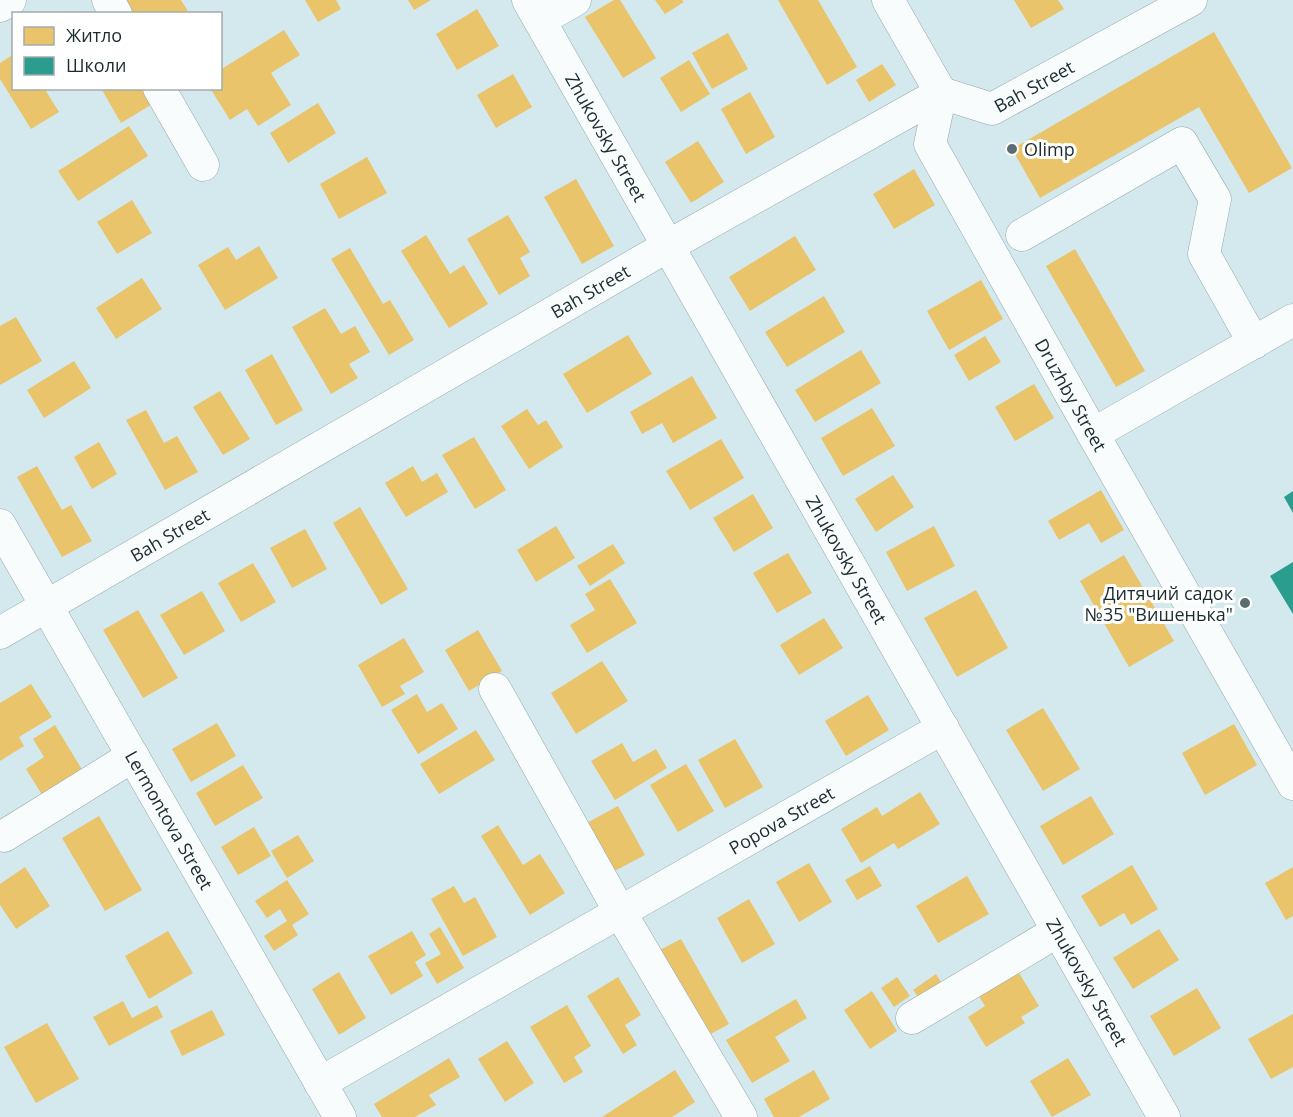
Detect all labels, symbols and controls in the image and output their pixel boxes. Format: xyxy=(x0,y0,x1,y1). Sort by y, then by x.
legend xyxy=(12,12,222,90)
text: Житло xyxy=(66,23,122,47)
text: Школи xyxy=(66,53,126,77)
street label: Bah Street xyxy=(990,55,1078,118)
street label: Zhukovsky Street xyxy=(560,69,652,206)
place label: Olimp xyxy=(1024,137,1075,161)
marker: Olimp xyxy=(1005,142,1019,156)
street label: Bah Street xyxy=(546,259,634,323)
street label: Druzhby Street xyxy=(1030,334,1112,456)
street label: Zhukovsky Street xyxy=(801,491,893,628)
street label: Bah Street xyxy=(126,502,214,567)
place label: Дитячий садок №35 "Вишенька" xyxy=(1085,581,1234,626)
marker: Дитячий садок №35 "Вишенька" xyxy=(1238,596,1252,610)
street label: Lermontova Street xyxy=(120,746,219,894)
street label: Popova Street xyxy=(724,781,838,860)
street label: Zhukovsky Street xyxy=(1041,914,1133,1050)

